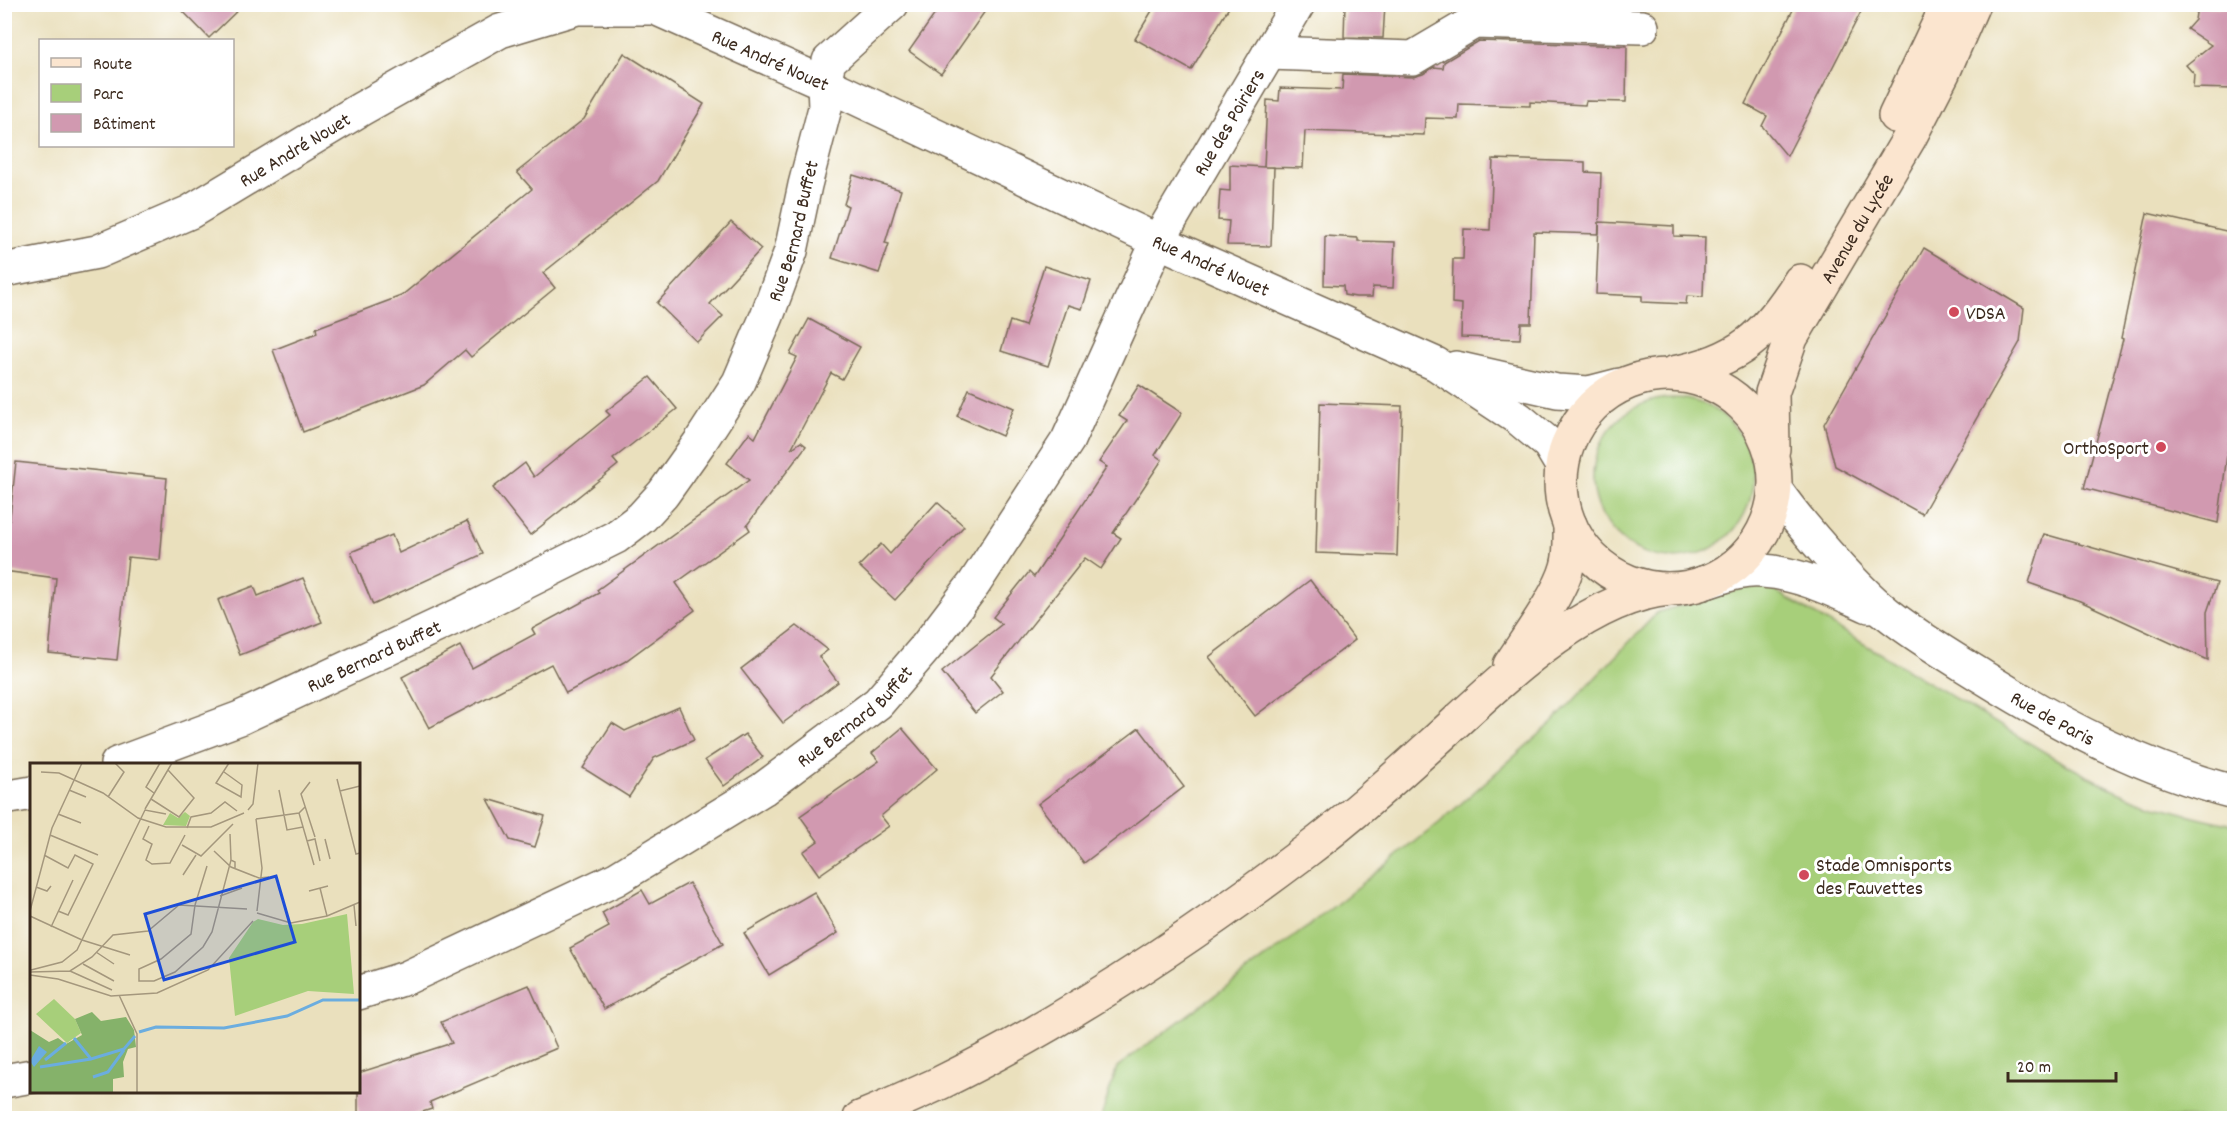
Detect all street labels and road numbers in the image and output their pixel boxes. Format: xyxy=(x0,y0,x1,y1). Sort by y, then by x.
street label: Rue André Nouet xyxy=(706,24,833,100)
street label: Rue des Poiriers xyxy=(1188,65,1274,182)
street label: Rue André Nouet xyxy=(235,107,357,196)
street label: Rue Bernard Buffet xyxy=(762,158,828,306)
street label: Avenue du Lycée xyxy=(1815,169,1902,290)
street label: Rue André Nouet xyxy=(1147,229,1273,306)
street label: Rue Bernard Buffet xyxy=(303,615,447,702)
street label: Rue Bernard Buffet xyxy=(792,661,921,776)
street label: Rue de Paris xyxy=(2004,686,2099,755)

